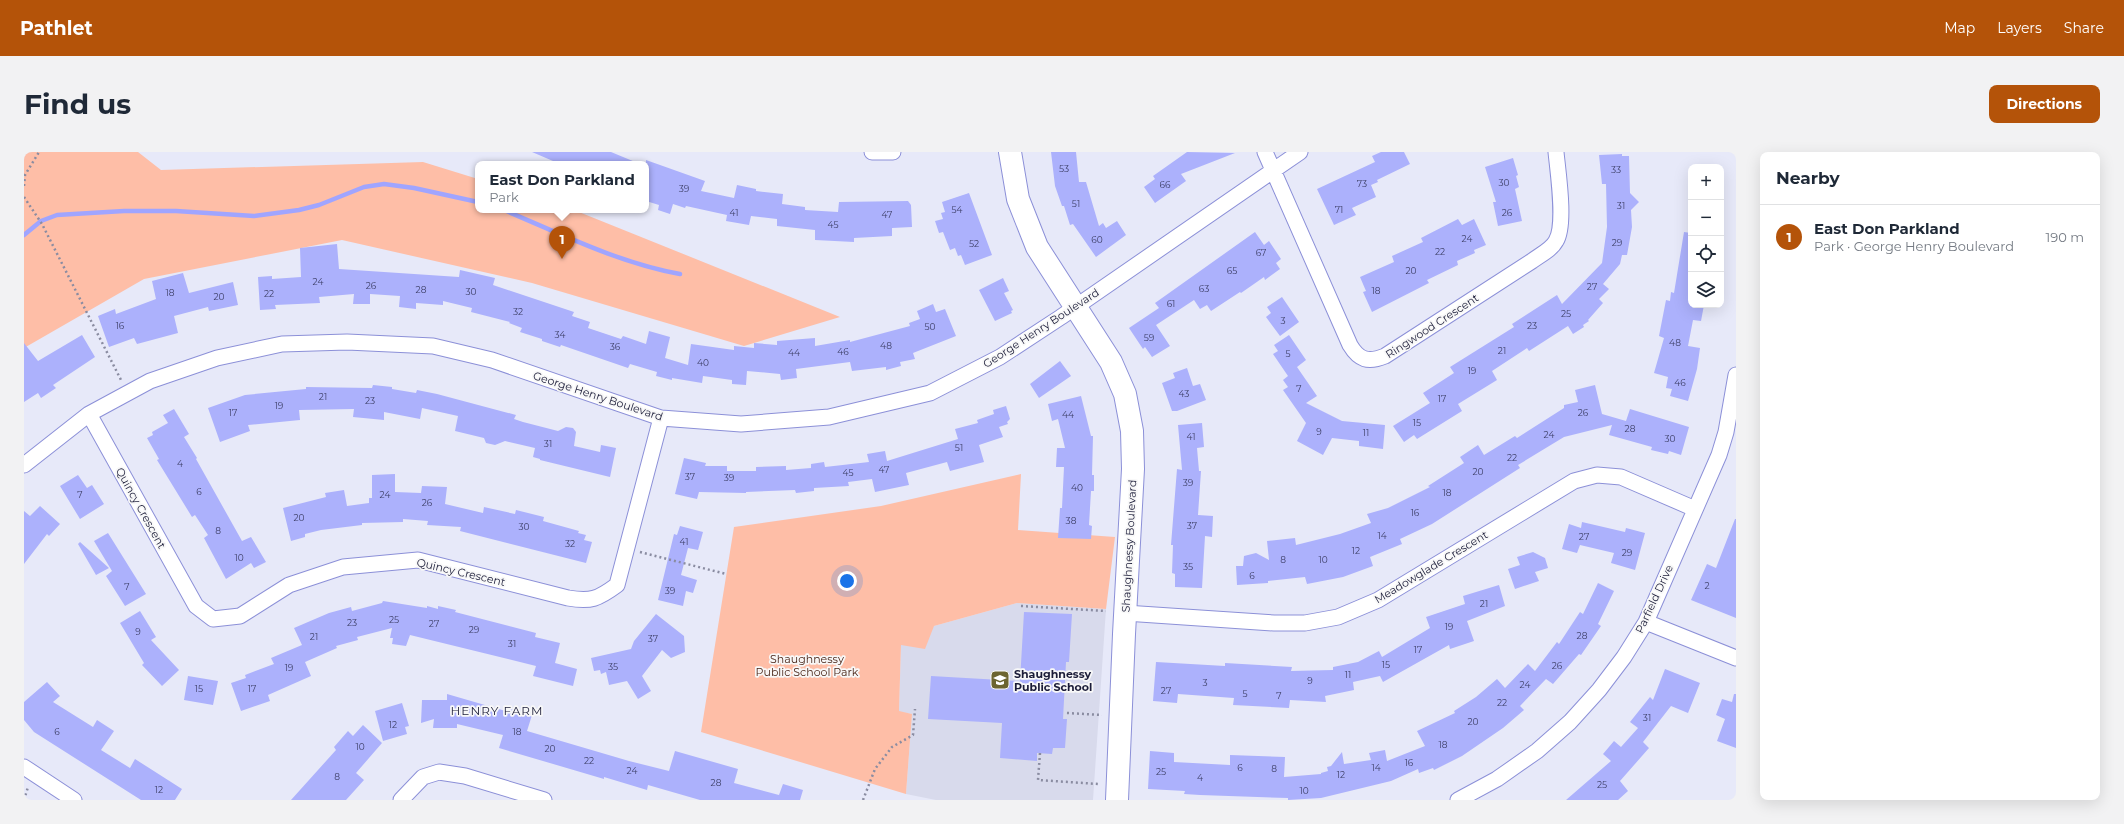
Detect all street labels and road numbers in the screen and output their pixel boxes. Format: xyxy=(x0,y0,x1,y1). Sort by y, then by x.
street label: George Henry Boulevard xyxy=(980,285,1102,371)
street label: Ringwood Crescent xyxy=(1383,290,1482,361)
street label: George Henry Boulevard xyxy=(531,368,665,424)
street label: Quincy Crescent xyxy=(113,465,169,552)
street label: Shaughnessy Boulevard xyxy=(1119,479,1139,613)
street label: Meadowglade Crescent xyxy=(1372,527,1491,606)
street label: Quincy Crescent xyxy=(415,555,507,589)
street label: Parfield Drive xyxy=(1632,562,1676,636)

